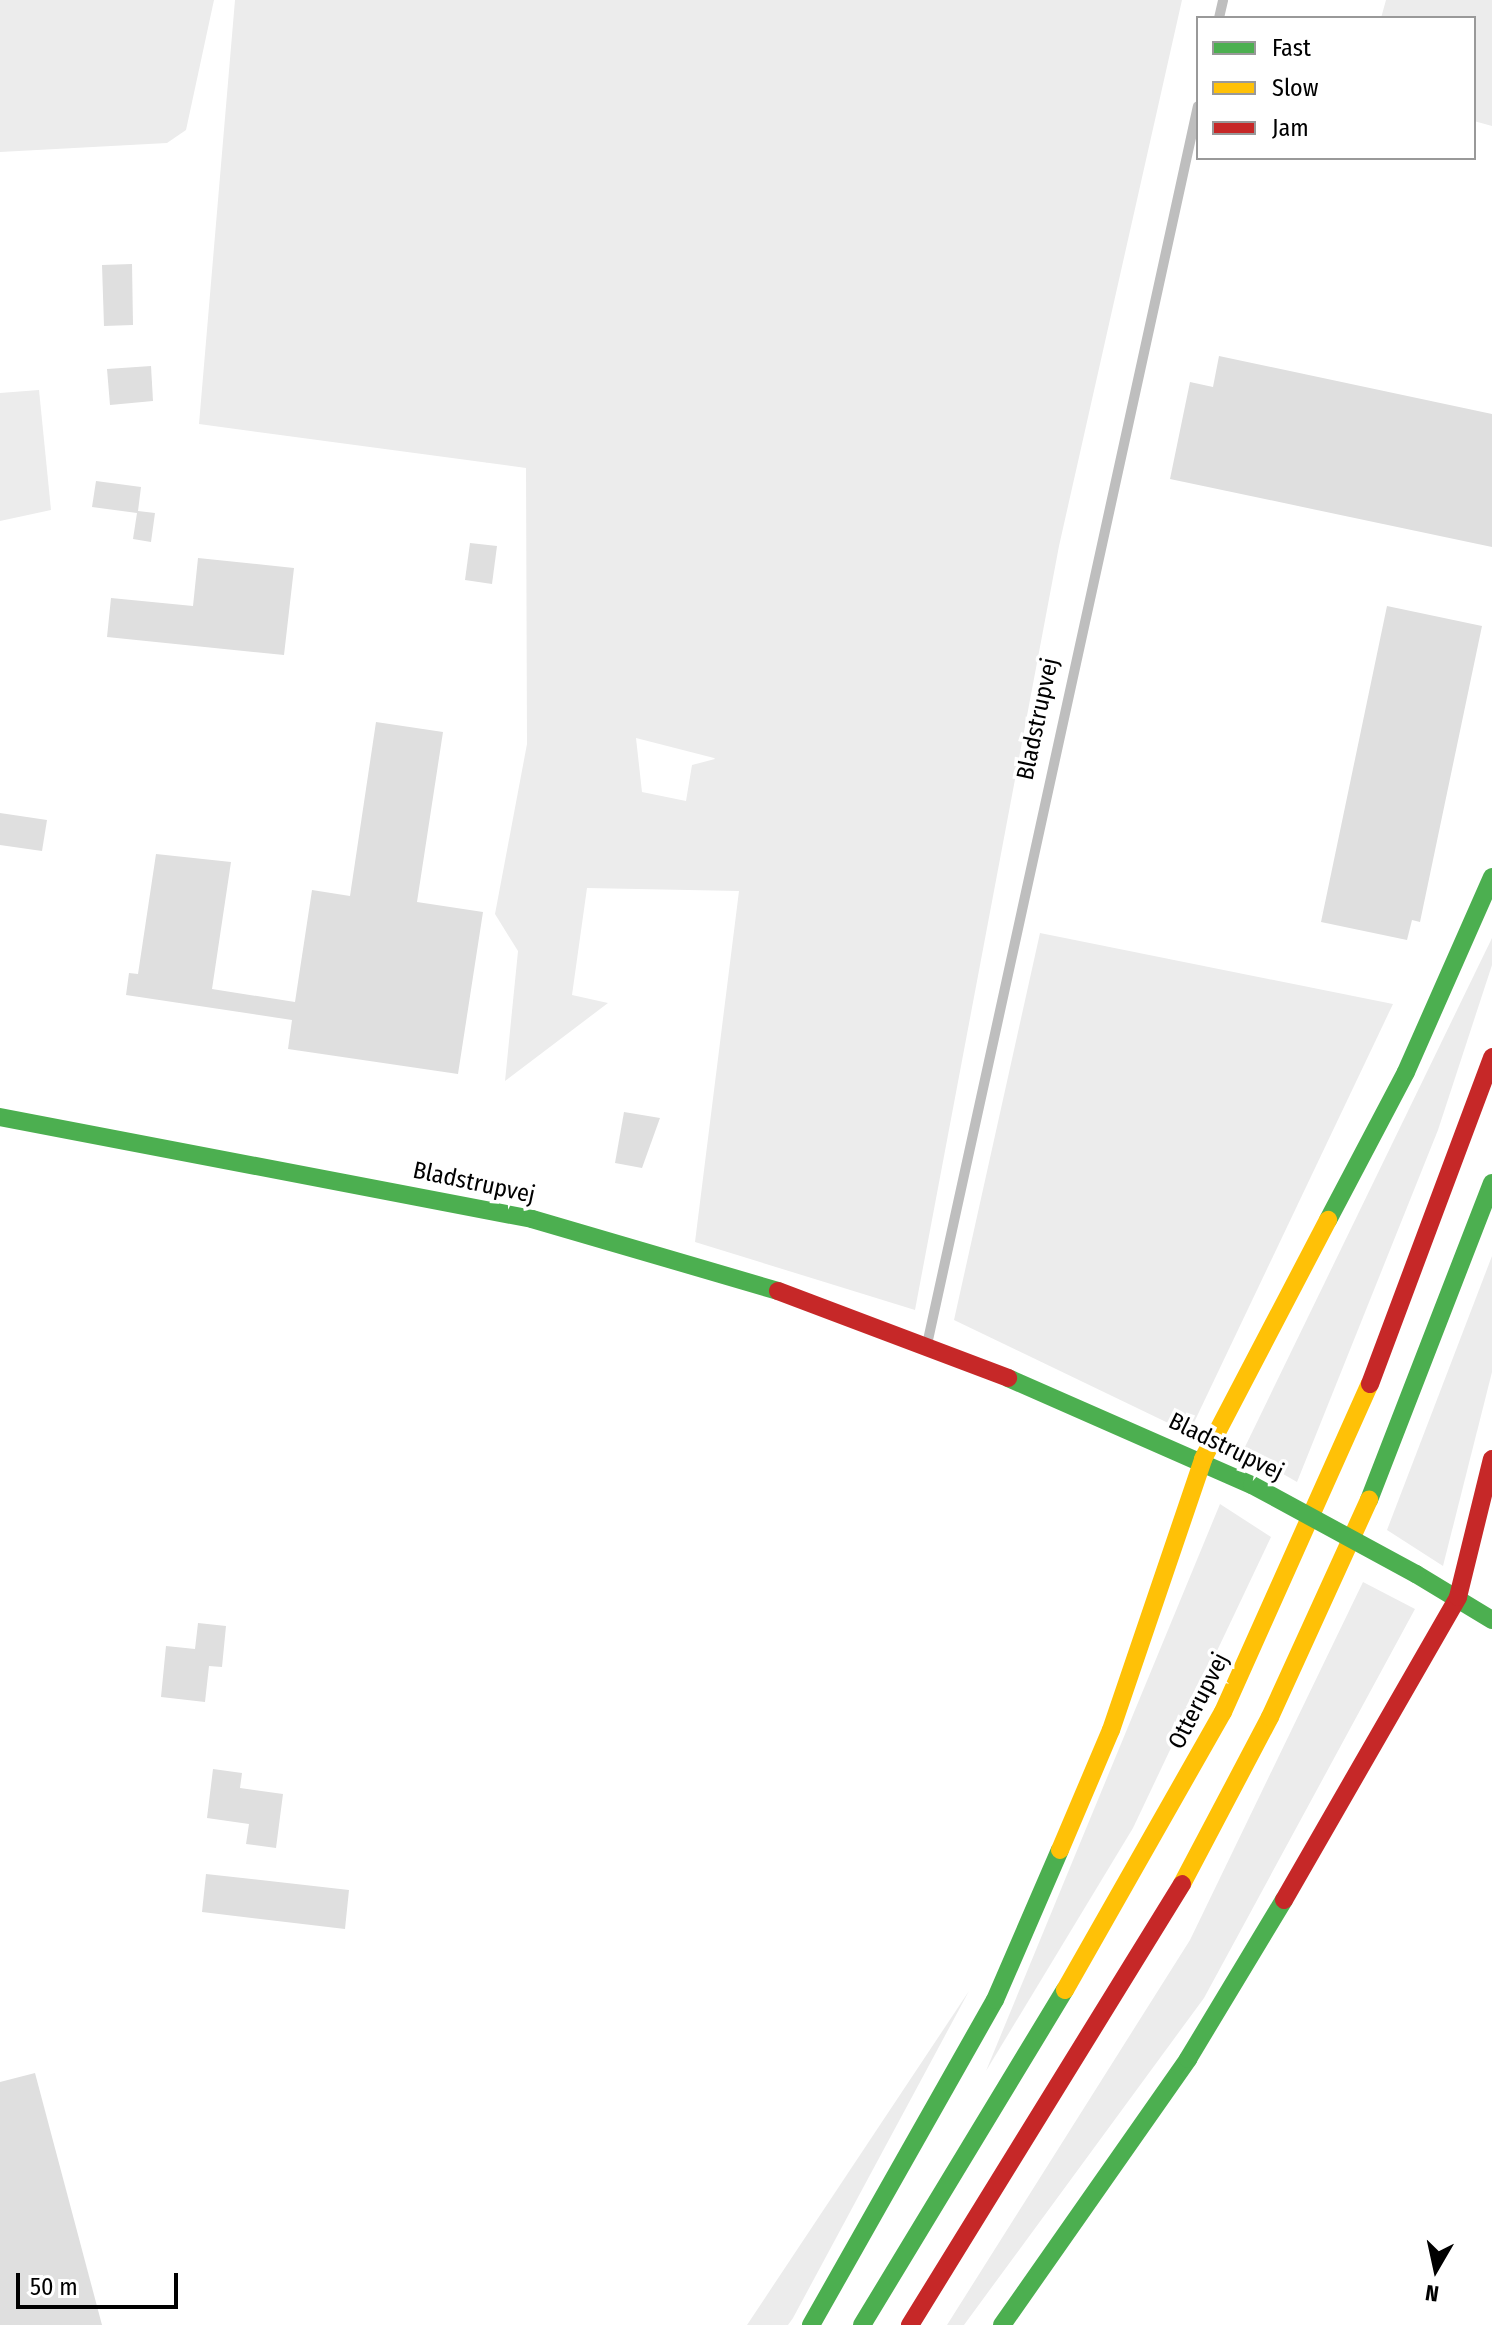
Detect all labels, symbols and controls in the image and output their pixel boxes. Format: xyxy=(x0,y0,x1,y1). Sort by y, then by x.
legend xyxy=(1196,16,1476,160)
text: Fast xyxy=(1272,34,1311,62)
text: Slow xyxy=(1272,74,1318,102)
text: Jam xyxy=(1272,114,1309,142)
street label: Bladstrupvej xyxy=(1011,655,1065,783)
street label: Bladstrupvej xyxy=(410,1156,538,1210)
street label: Bladstrupvej xyxy=(1164,1407,1288,1487)
street label: Otterupvej xyxy=(1162,1648,1236,1754)
north arrow xyxy=(1396,2229,1476,2309)
scale bar xyxy=(20,2257,182,2307)
text: 50 m xyxy=(30,2273,78,2301)
text: N xyxy=(1424,2279,1441,2308)

